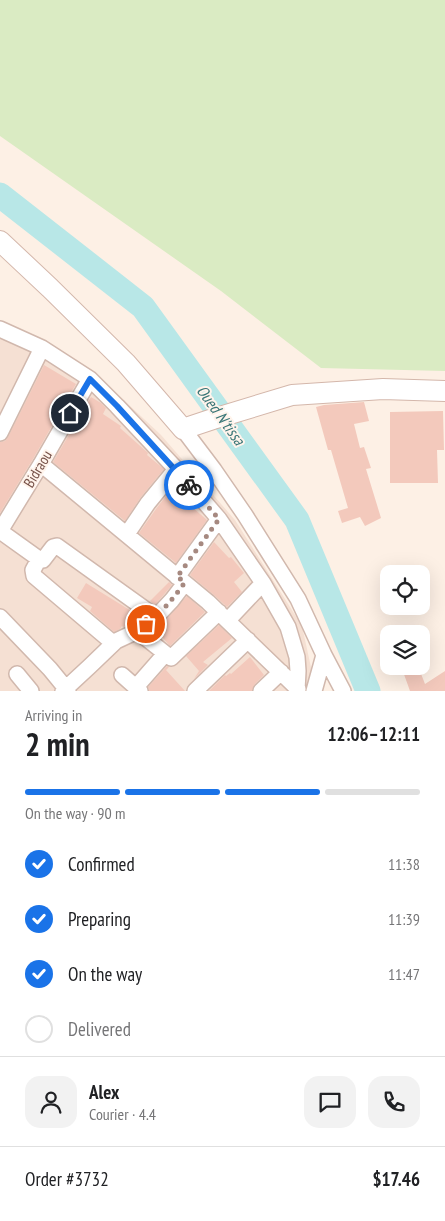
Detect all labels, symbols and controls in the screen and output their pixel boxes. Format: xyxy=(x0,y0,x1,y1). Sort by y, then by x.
water label: Oued N'tissa xyxy=(193,381,250,450)
pin xyxy=(49,392,91,434)
icon: home xyxy=(56,399,84,427)
street label: Bidraou xyxy=(19,447,56,491)
courier xyxy=(164,460,214,510)
icon: bike xyxy=(175,471,203,499)
map controls xyxy=(380,565,430,675)
button: locate xyxy=(380,565,430,615)
pin xyxy=(125,603,167,645)
icon: bag xyxy=(132,610,160,638)
button: layers xyxy=(380,625,430,675)
text: Arriving in xyxy=(25,705,82,725)
text: 12:06–12:11 xyxy=(327,722,420,746)
text: 2 min xyxy=(25,723,90,765)
text: On the way · 90 m xyxy=(25,803,125,823)
icon: check xyxy=(25,850,53,878)
text: Confirmed xyxy=(68,852,135,876)
text: 11:38 xyxy=(388,854,420,874)
icon: check xyxy=(25,905,53,933)
text: Preparing xyxy=(68,907,131,931)
text: 11:39 xyxy=(388,909,420,929)
icon: check xyxy=(25,960,53,988)
text: On the way xyxy=(68,962,142,986)
text: 11:47 xyxy=(388,964,420,984)
text: Delivered xyxy=(68,1017,131,1041)
button: person xyxy=(25,1076,77,1128)
button: chat xyxy=(304,1076,356,1128)
button: phone xyxy=(368,1076,420,1128)
text: Alex xyxy=(89,1080,119,1104)
text: Courier · 4.4 xyxy=(89,1104,156,1124)
text: Order #3732 xyxy=(25,1167,109,1191)
text: $17.46 xyxy=(372,1167,420,1191)

